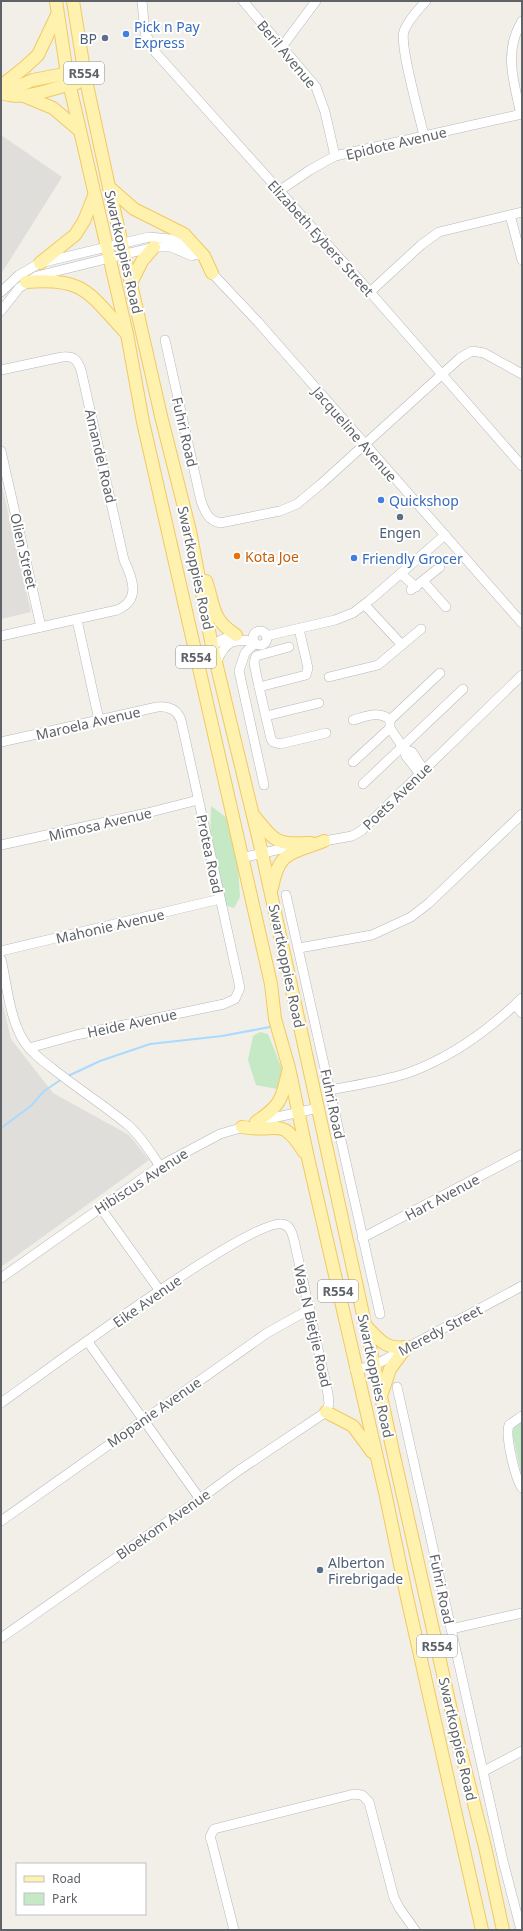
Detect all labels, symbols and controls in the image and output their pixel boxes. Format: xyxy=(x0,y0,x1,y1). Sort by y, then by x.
street label: Beril Avenue xyxy=(253,16,321,92)
place label: Pick n Pay Express xyxy=(134,17,201,52)
place label: BP xyxy=(79,29,97,48)
marker: Pick n Pay Express xyxy=(121,29,131,39)
marker: BP xyxy=(100,33,110,43)
road number: R554 xyxy=(64,62,104,84)
street label: Epidote Avenue xyxy=(344,122,448,164)
street label: Elizabeth Eybers Street xyxy=(264,176,378,300)
street label: Swartkoppies Road xyxy=(101,188,147,316)
street label: Jacqueline Avenue xyxy=(307,381,402,486)
street label: Fuhri Road xyxy=(168,395,202,469)
street label: Amandel Road xyxy=(81,407,121,505)
place label: Quickshop xyxy=(389,491,459,510)
marker: Quickshop xyxy=(376,495,386,505)
street label: Swartkoppies Road xyxy=(174,504,218,632)
street label: Olien Street xyxy=(6,511,42,591)
marker: Engen xyxy=(395,512,405,522)
place label: Engen xyxy=(379,523,421,542)
place label: Kota Joe xyxy=(245,547,299,566)
place label: Friendly Grocer xyxy=(362,549,463,568)
marker: Kota Joe xyxy=(232,551,242,561)
marker: Friendly Grocer xyxy=(349,553,359,563)
road number: R554 xyxy=(176,646,216,668)
street label: Maroela Avenue xyxy=(34,702,142,744)
street label: Poets Avenue xyxy=(358,758,436,834)
street label: Mimosa Avenue xyxy=(47,803,153,845)
street label: Protea Road xyxy=(192,813,228,895)
street label: Swartkoppies Road xyxy=(265,902,309,1030)
street label: Mahonie Avenue xyxy=(54,904,166,948)
street label: Heide Avenue xyxy=(85,1004,179,1042)
street label: Fuhri Road xyxy=(316,1067,350,1141)
street label: Hibiscus Avenue xyxy=(91,1144,191,1218)
street label: Hart Avenue xyxy=(401,1169,483,1225)
street label: Wag N Bietjie Road xyxy=(290,1263,336,1389)
street label: Eike Avenue xyxy=(109,1270,185,1332)
road number: R554 xyxy=(318,1280,358,1302)
street label: Meredy Street xyxy=(395,1300,485,1360)
street label: Swartkoppies Road xyxy=(354,1312,398,1440)
street label: Mopanie Avenue xyxy=(103,1372,205,1451)
street label: Bloekom Avenue xyxy=(112,1484,214,1564)
street label: Fuhri Road xyxy=(425,1552,459,1626)
place label: Alberton Firebrigade xyxy=(328,1553,403,1588)
marker: Alberton Firebrigade xyxy=(315,1565,325,1575)
road number: R554 xyxy=(417,1635,457,1657)
street label: Swartkoppies Road xyxy=(435,1675,481,1803)
legend xyxy=(16,1863,146,1915)
text: Road xyxy=(52,1870,81,1887)
text: Park xyxy=(52,1890,78,1907)

